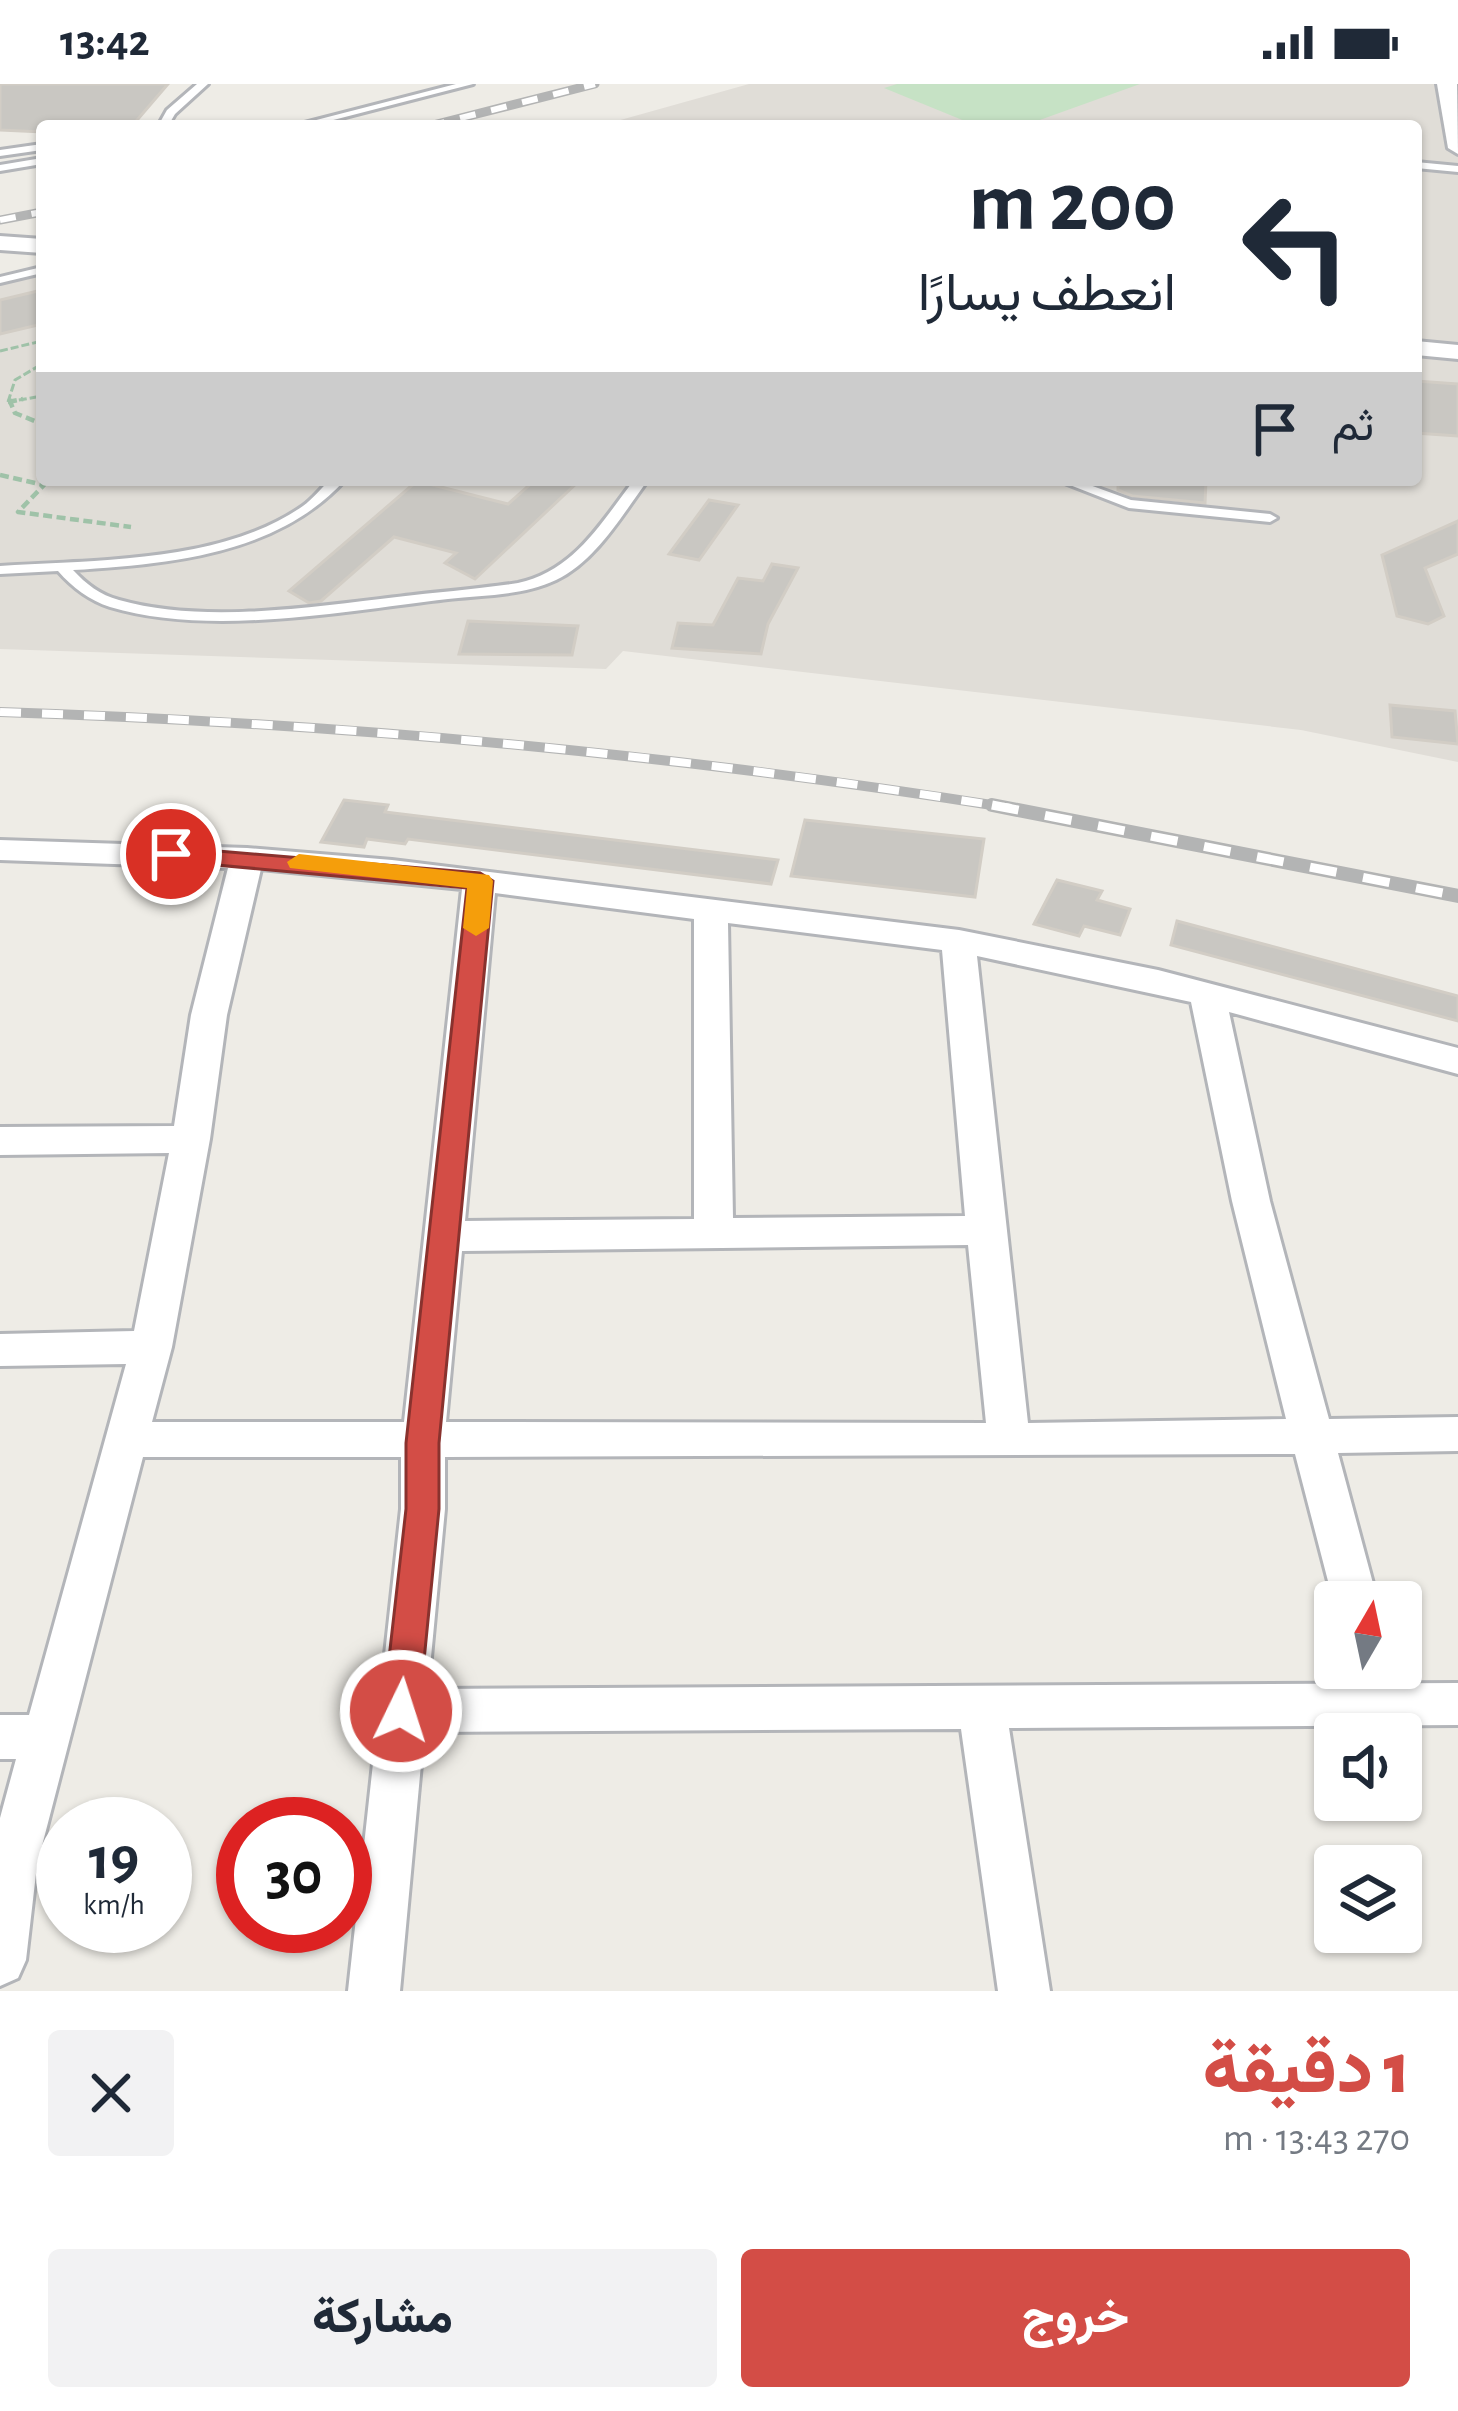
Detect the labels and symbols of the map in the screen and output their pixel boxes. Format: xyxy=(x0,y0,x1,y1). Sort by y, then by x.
pin xyxy=(120,803,222,905)
north arrow xyxy=(1314,1581,1422,1689)
position arrow xyxy=(338,1648,464,1774)
speed limit sign: 30 xyxy=(216,1797,372,1953)

